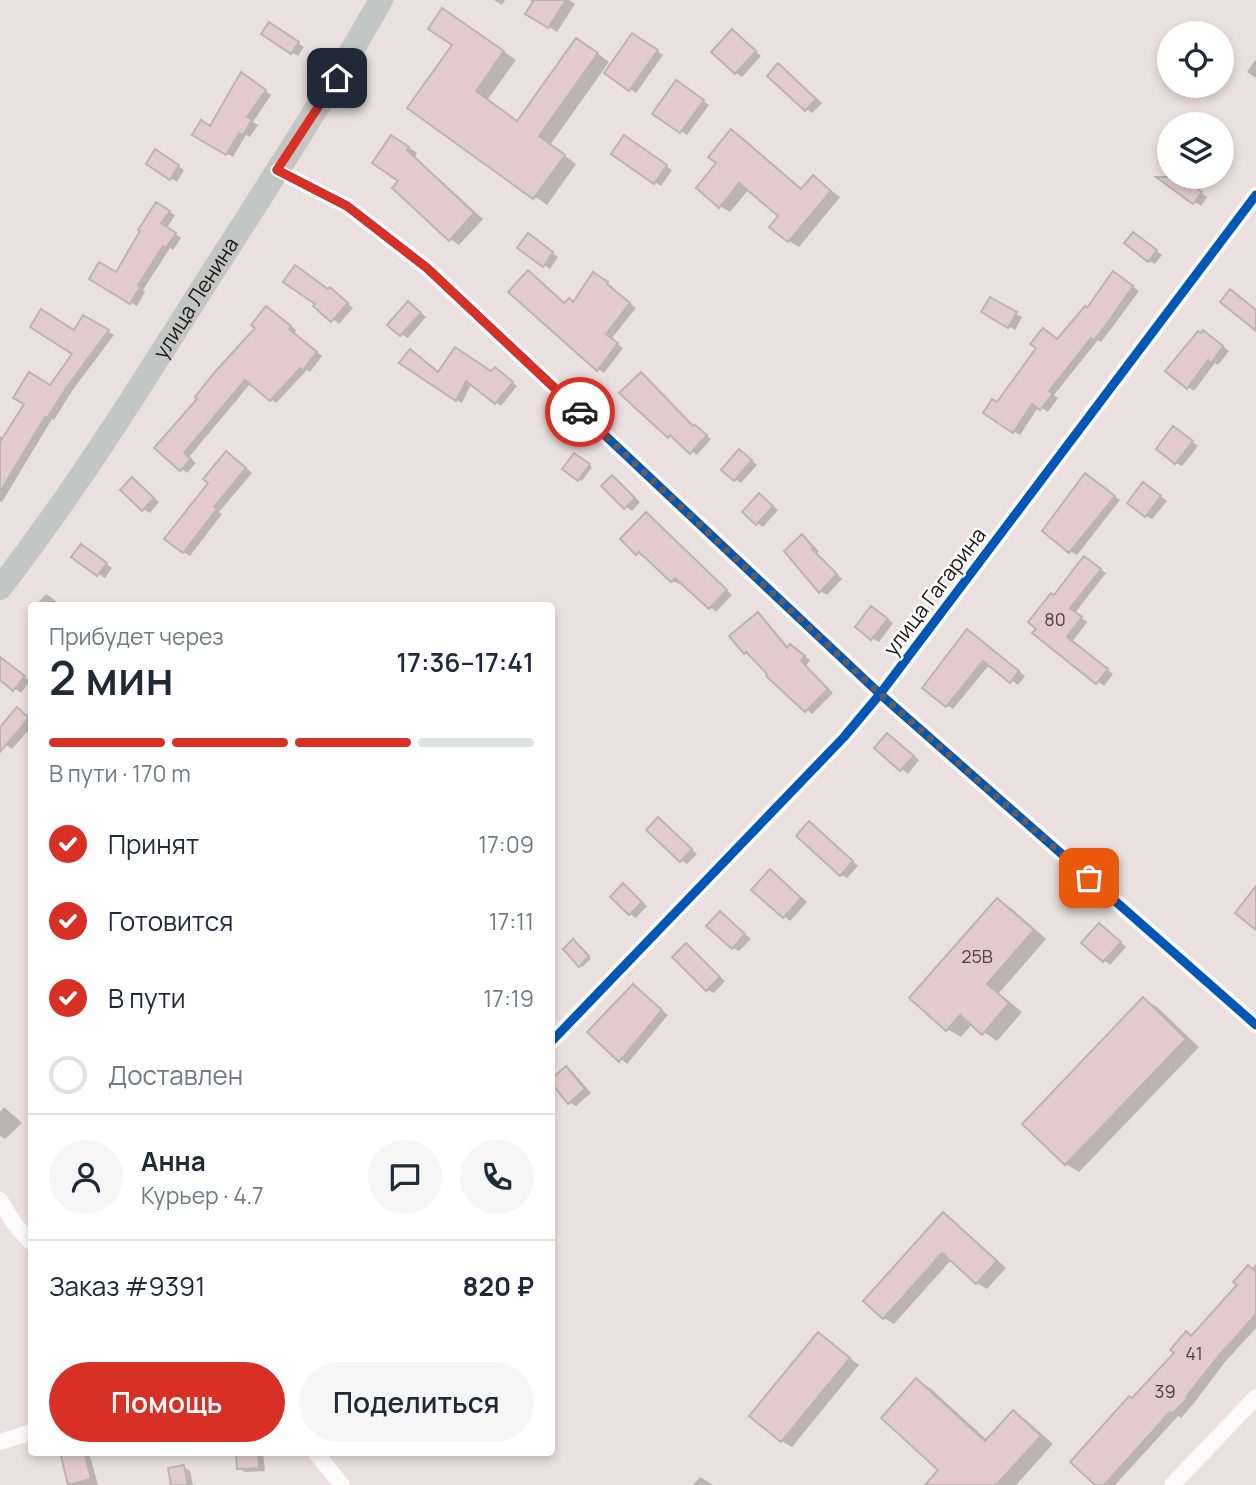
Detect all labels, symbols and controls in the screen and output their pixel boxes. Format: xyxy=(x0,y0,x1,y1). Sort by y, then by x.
map controls xyxy=(1157,21,1234,189)
button: locate xyxy=(1157,21,1234,98)
pin xyxy=(307,48,367,108)
icon: home xyxy=(318,59,356,97)
button: layers xyxy=(1157,112,1234,189)
street label: улица Ленина xyxy=(146,231,244,364)
courier xyxy=(545,377,615,447)
icon: car xyxy=(561,393,599,431)
street label: улица Гагарина xyxy=(877,521,992,661)
house number: 80 xyxy=(1044,607,1066,631)
text: Прибудет через xyxy=(49,620,224,652)
text: 17:36–17:41 xyxy=(396,644,534,680)
text: 2 мин xyxy=(49,646,174,709)
text: В пути · 170 m xyxy=(49,757,191,789)
icon: check xyxy=(49,825,87,863)
text: Принят xyxy=(108,826,199,862)
text: 17:09 xyxy=(478,828,534,860)
pin xyxy=(1059,848,1119,908)
icon: bag xyxy=(1070,859,1108,897)
icon: check xyxy=(49,902,87,940)
text: Готовится xyxy=(108,903,233,939)
text: 17:11 xyxy=(489,905,534,937)
house number: 25В xyxy=(961,944,993,968)
icon: check xyxy=(49,979,87,1017)
text: В пути xyxy=(108,980,186,1016)
text: 17:19 xyxy=(483,982,534,1014)
text: Доставлен xyxy=(108,1057,243,1093)
button: person xyxy=(49,1140,123,1214)
button: chat xyxy=(368,1140,442,1214)
button: phone xyxy=(460,1140,534,1214)
text: Анна xyxy=(141,1143,206,1179)
text: Курьер · 4.7 xyxy=(141,1179,264,1211)
text: Заказ #9391 xyxy=(49,1268,205,1304)
text: 820 ₽ xyxy=(462,1268,534,1304)
house number: 41 xyxy=(1185,1341,1203,1365)
button: Помощь xyxy=(49,1362,285,1442)
button: Поделиться xyxy=(299,1362,534,1442)
house number: 39 xyxy=(1154,1379,1176,1403)

